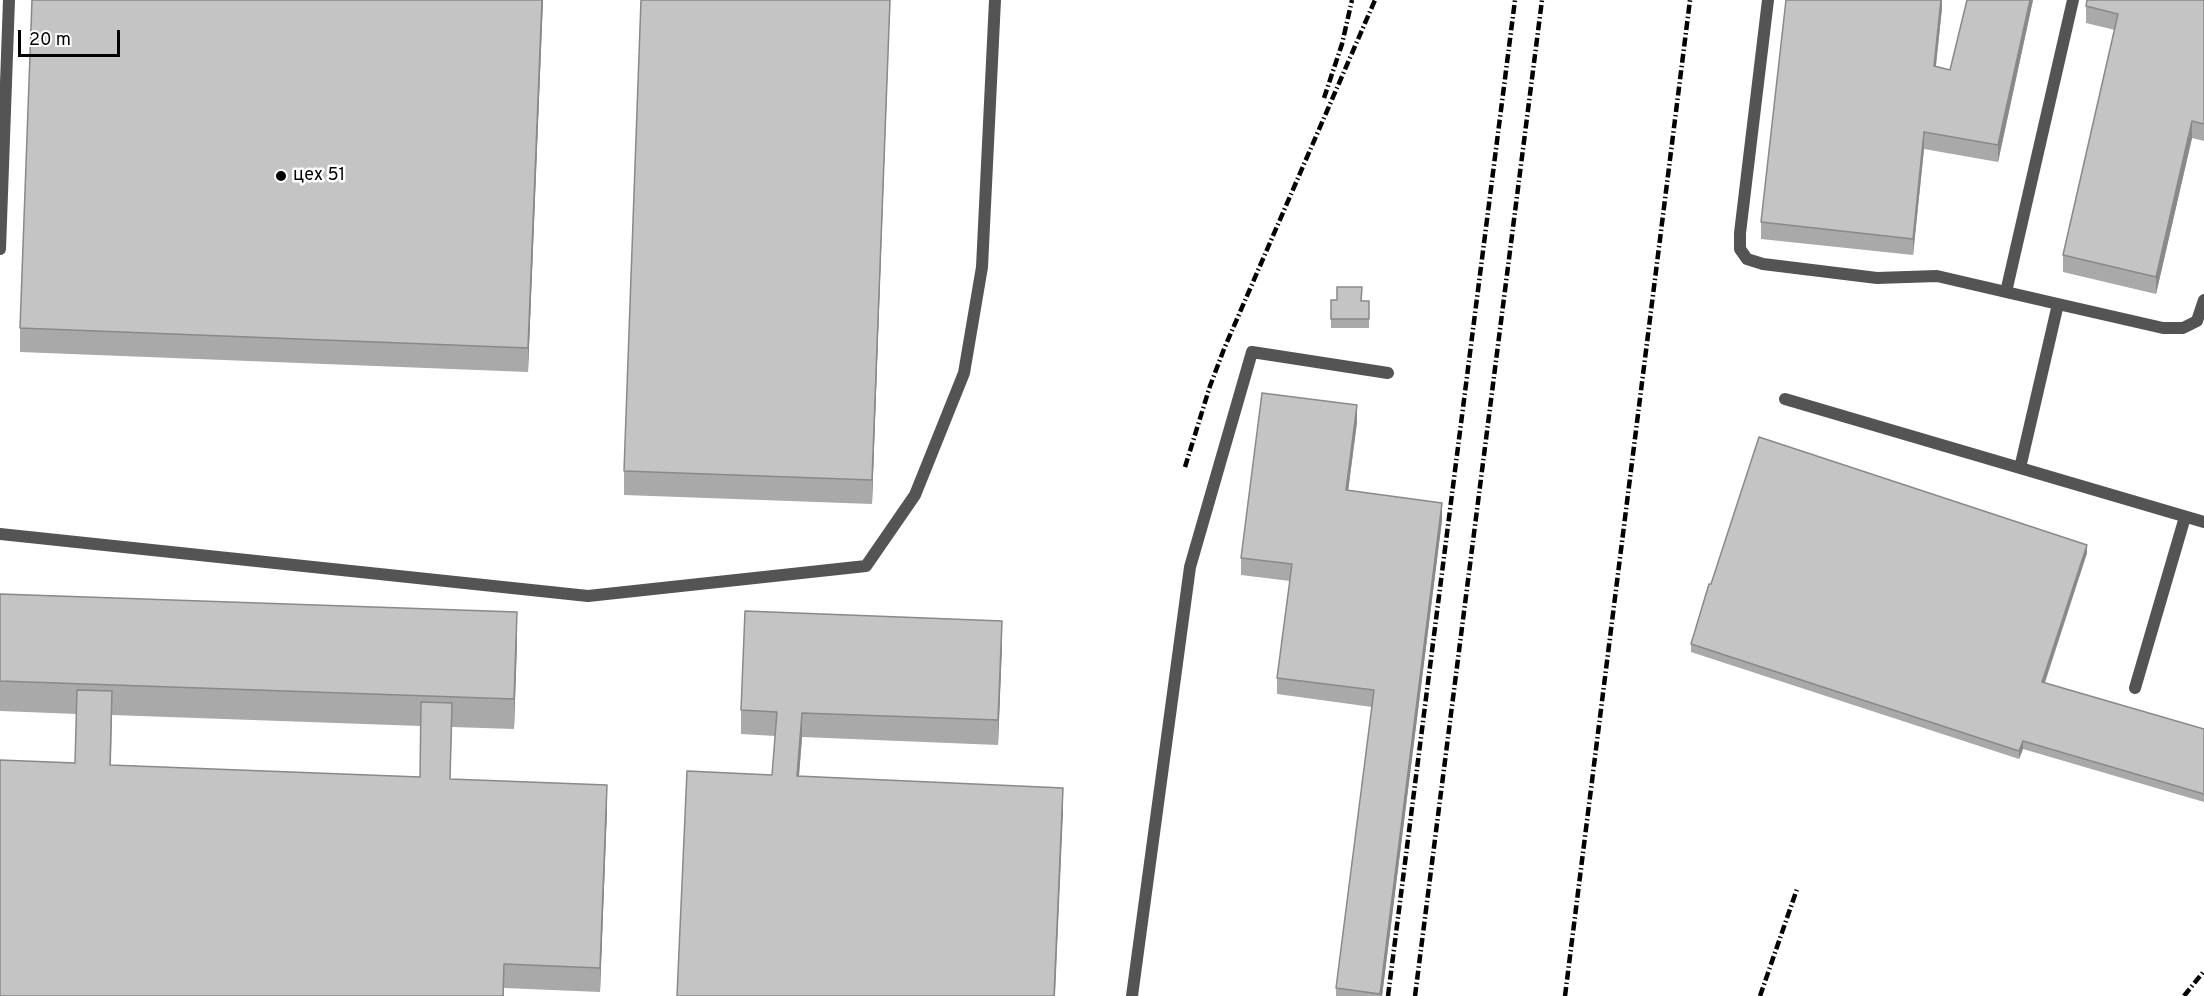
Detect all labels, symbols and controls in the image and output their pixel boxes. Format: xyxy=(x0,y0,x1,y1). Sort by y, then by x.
scale bar xyxy=(21,18,123,56)
text: 20 m xyxy=(29,29,71,52)
place label: цех 51 xyxy=(293,165,345,187)
marker: цех 51 xyxy=(274,169,288,183)

